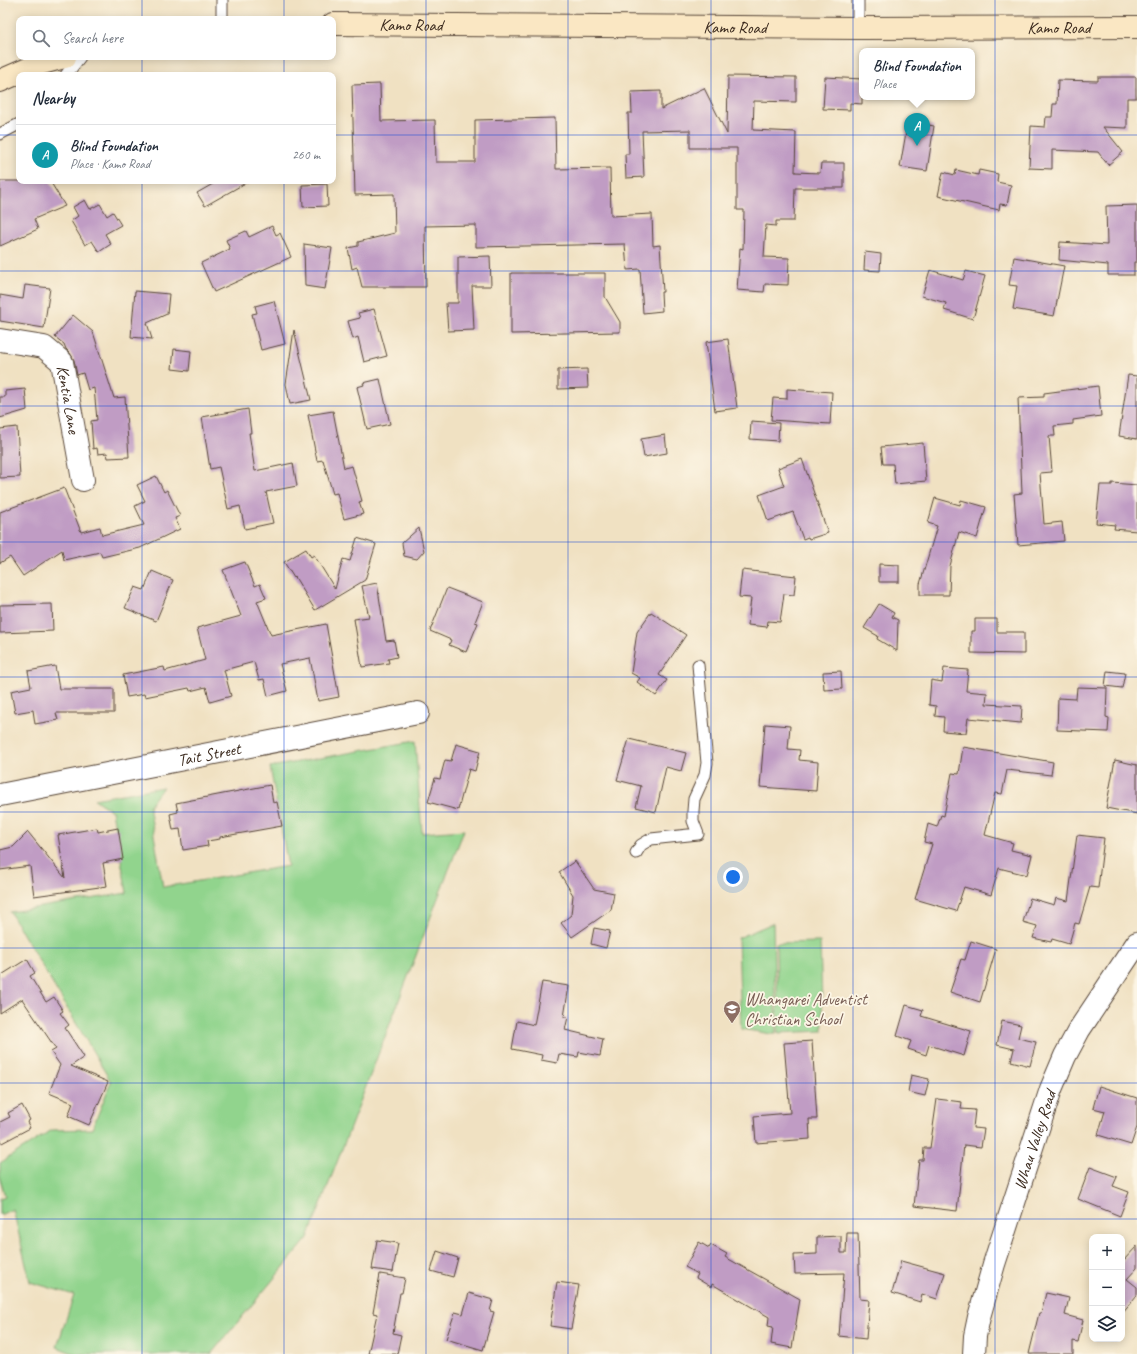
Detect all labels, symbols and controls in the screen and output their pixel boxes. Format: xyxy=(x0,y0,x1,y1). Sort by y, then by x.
street label: Kamo Road xyxy=(379,14,446,35)
search box xyxy=(16,16,336,60)
street label: Kamo Road xyxy=(703,16,770,38)
street label: Kamo Road xyxy=(1027,17,1094,38)
icon: search xyxy=(30,27,52,49)
text: Search here xyxy=(62,29,123,48)
popup xyxy=(859,48,975,100)
text: Blind Foundation xyxy=(873,57,961,76)
text: Place xyxy=(873,76,896,92)
text: Nearby xyxy=(32,88,75,109)
pin: A xyxy=(904,113,930,146)
text: Blind Foundation xyxy=(70,137,158,156)
text: A xyxy=(42,147,48,163)
text: 260 m xyxy=(292,147,320,163)
text: Place · Kamo Road xyxy=(70,156,150,172)
street label: Kentia Lane xyxy=(52,364,85,437)
street label: Tait Street xyxy=(176,737,244,770)
your location xyxy=(723,867,743,887)
place label: Whangarei Adventist Christian School xyxy=(745,989,869,1030)
school or university icon: Whangarei Adventist Christian School xyxy=(722,999,742,1024)
street label: Whau Valley Road xyxy=(1008,1085,1061,1192)
map controls xyxy=(1089,1234,1125,1342)
button: + xyxy=(1089,1234,1125,1270)
button: − xyxy=(1089,1270,1125,1306)
button: layers xyxy=(1089,1306,1125,1342)

